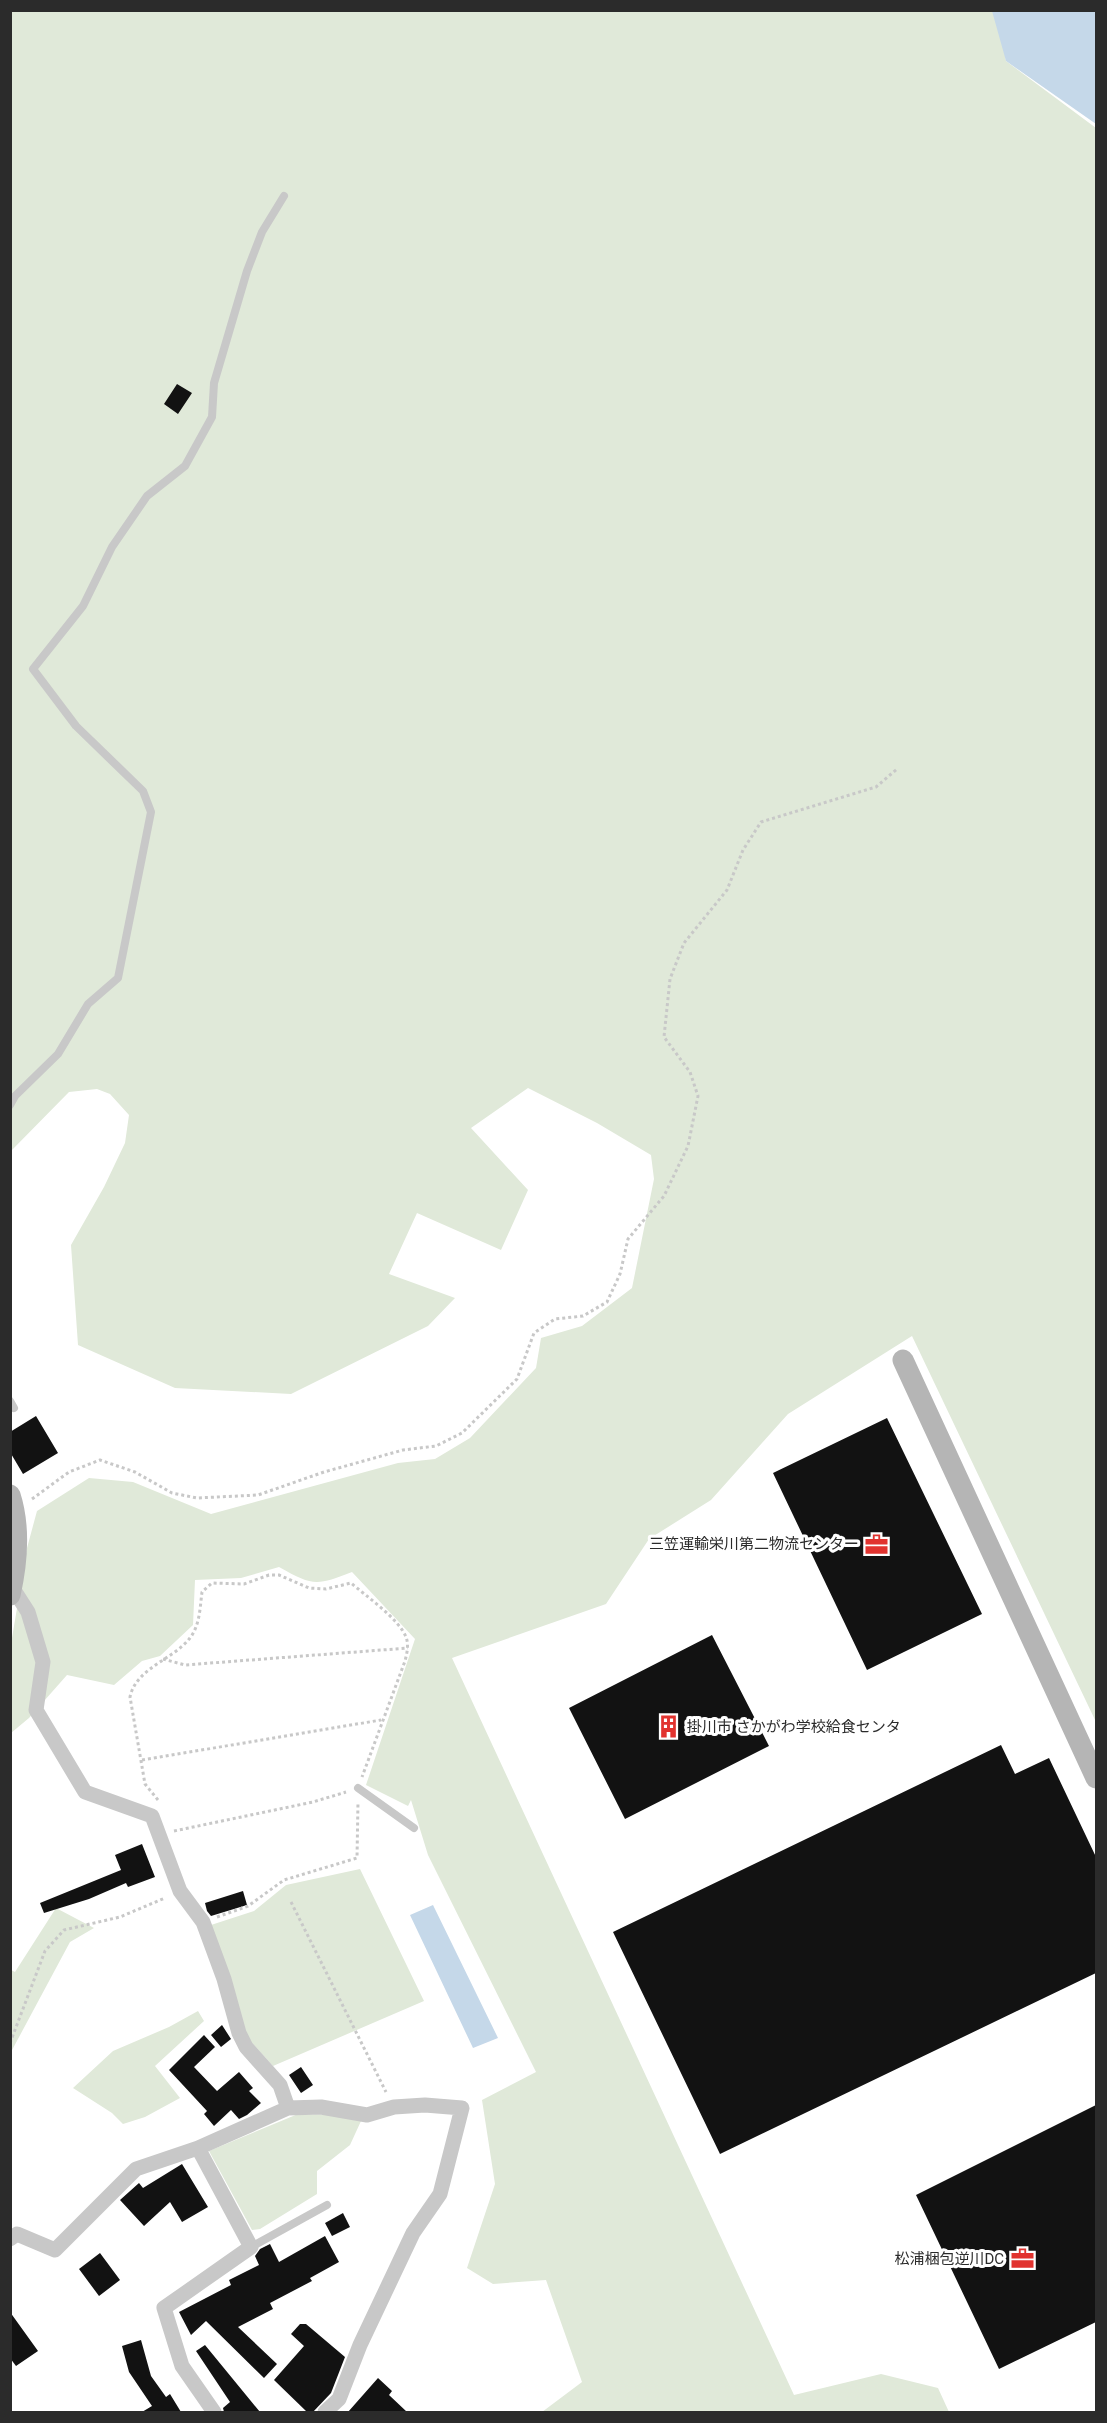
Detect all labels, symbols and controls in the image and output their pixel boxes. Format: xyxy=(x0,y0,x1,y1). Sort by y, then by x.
office icon: 三笠運輸栄川第二物流センター xyxy=(864,1531,890,1557)
place label: 三笠運輸栄川第二物流センター xyxy=(649,1535,859,1553)
building icon: 掛川市 さかがわ学校給食センタ xyxy=(656,1714,682,1740)
place label: 掛川市 さかがわ学校給食センタ xyxy=(687,1718,901,1736)
office icon: 松浦梱包逆川DC xyxy=(1009,2246,1035,2272)
place label: 松浦梱包逆川DC xyxy=(894,2250,1004,2268)

